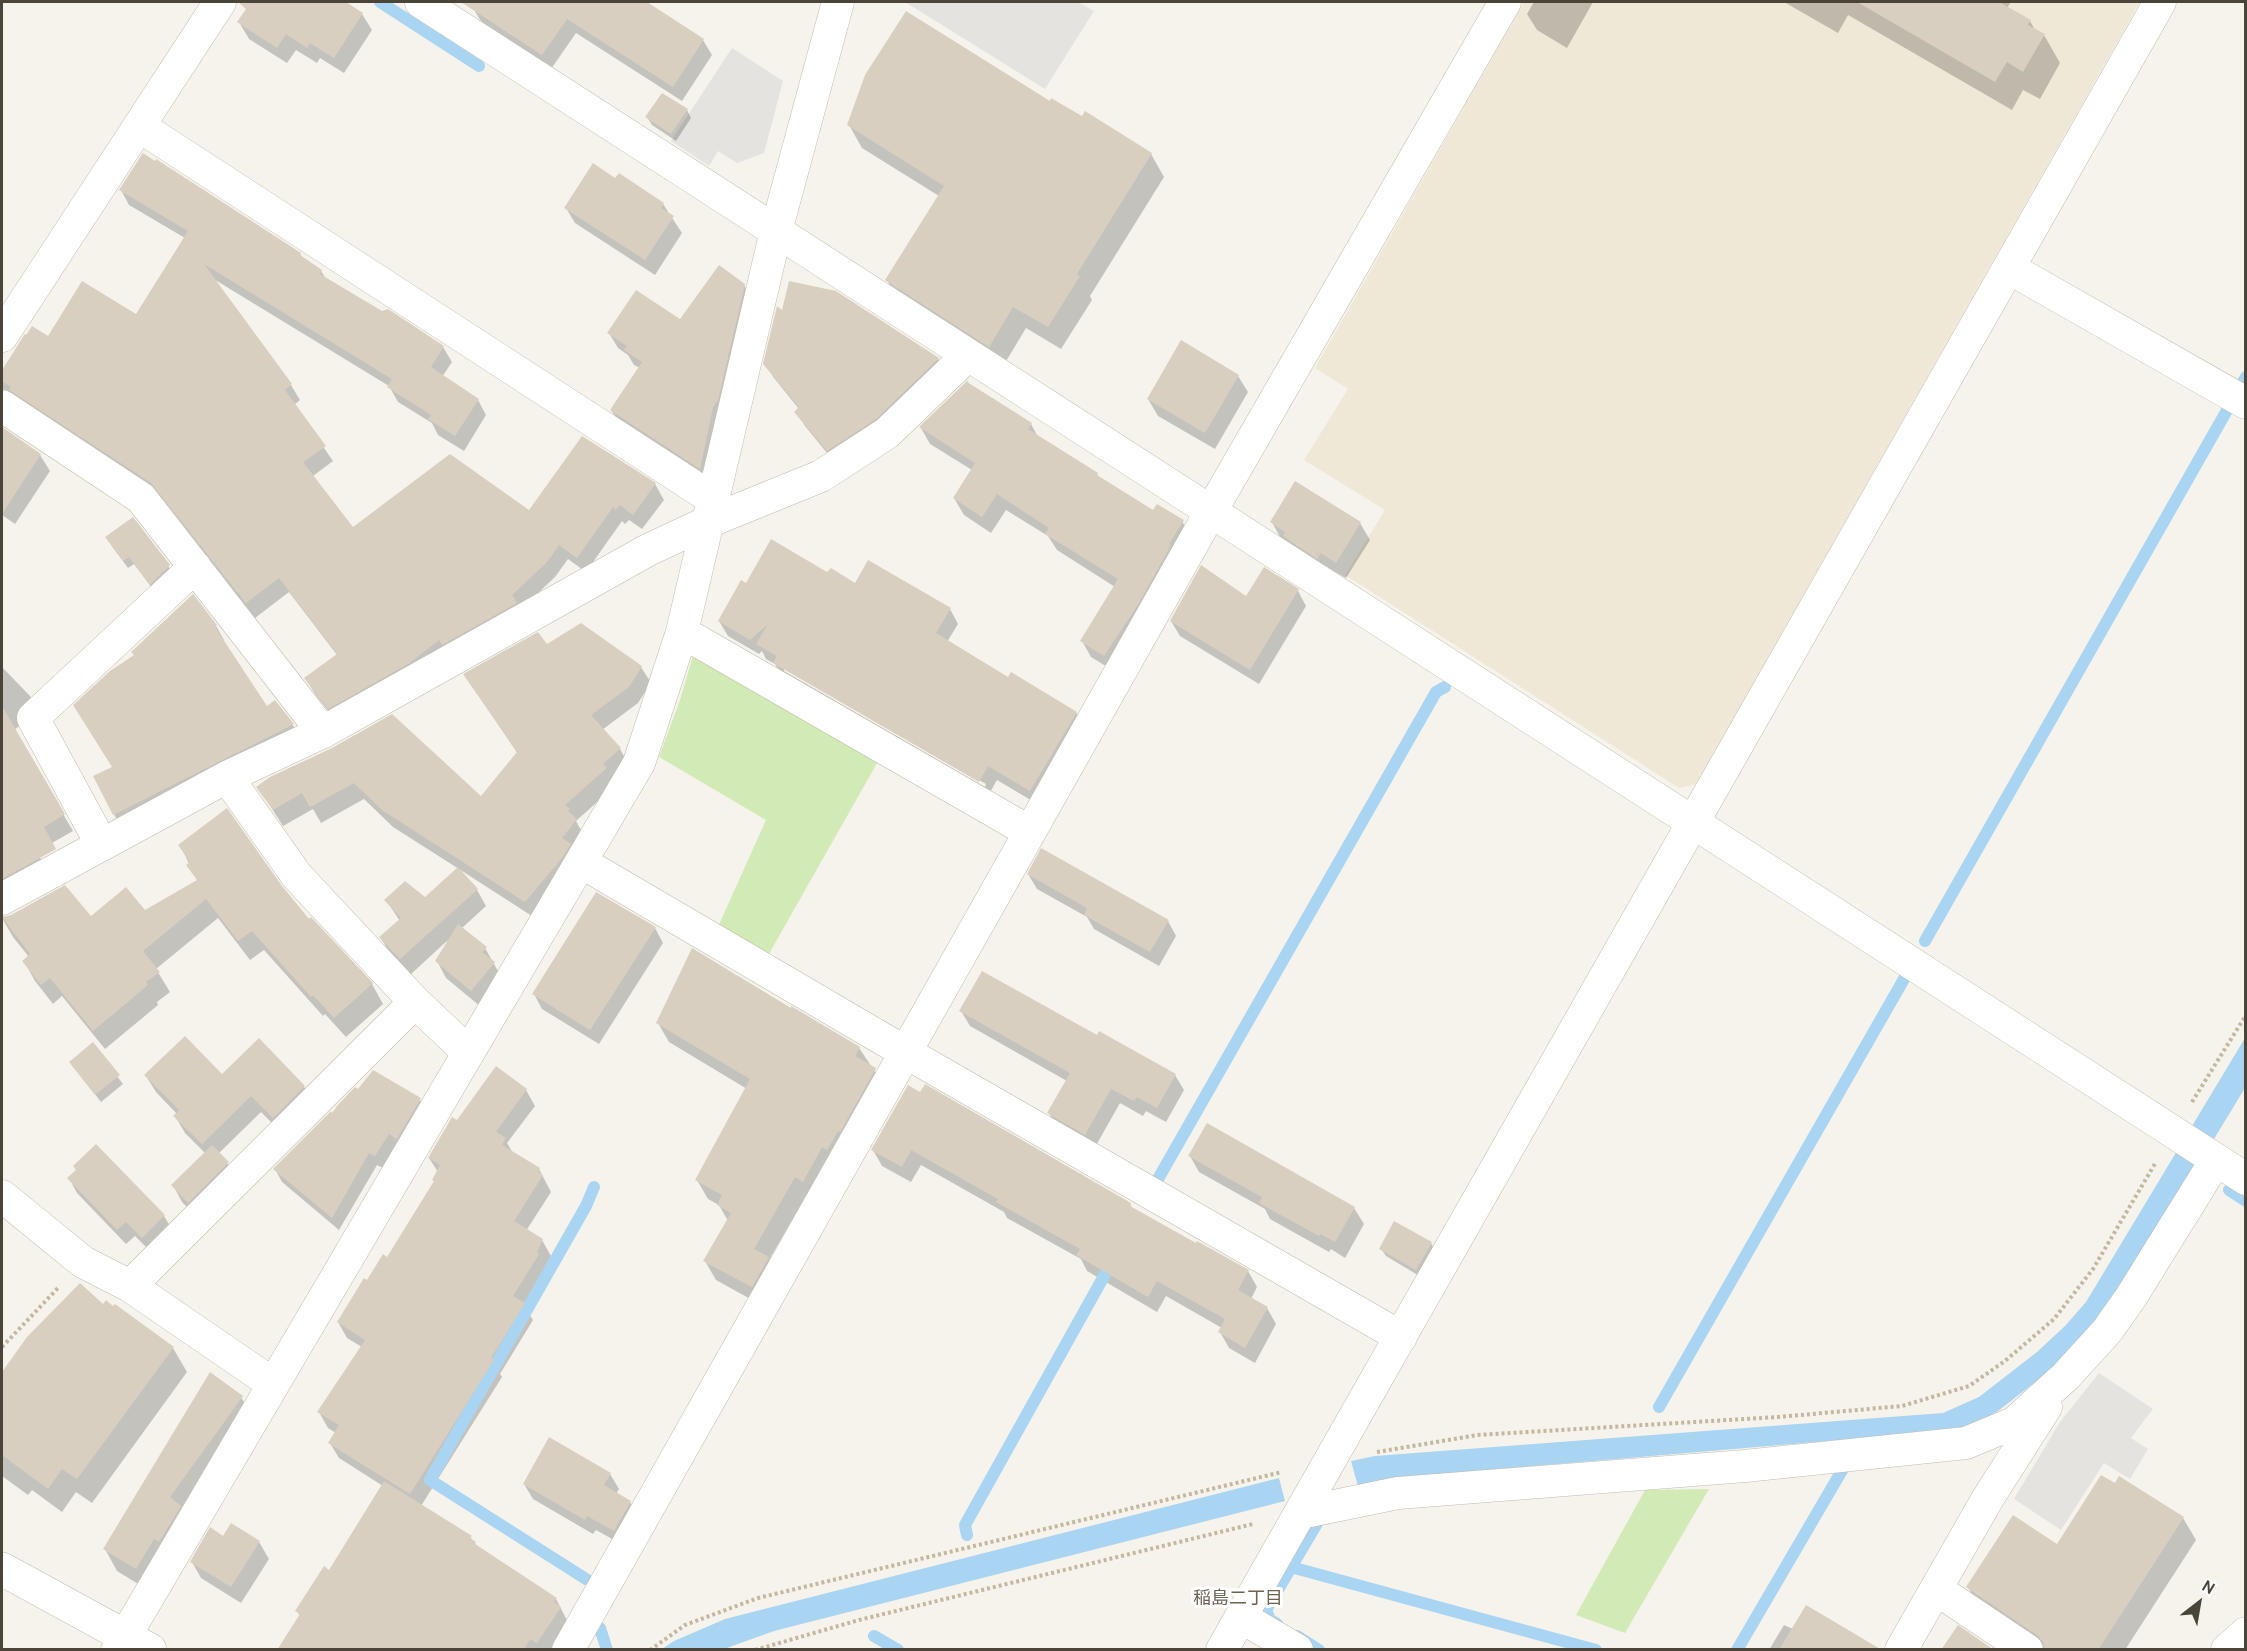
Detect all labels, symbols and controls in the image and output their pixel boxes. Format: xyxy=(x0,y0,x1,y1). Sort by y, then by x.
north arrow xyxy=(2169,1573,2229,1633)
text: N xyxy=(2199,1576,2218,1598)
district label: 稲島二丁目 xyxy=(1193,1588,1283,1610)

